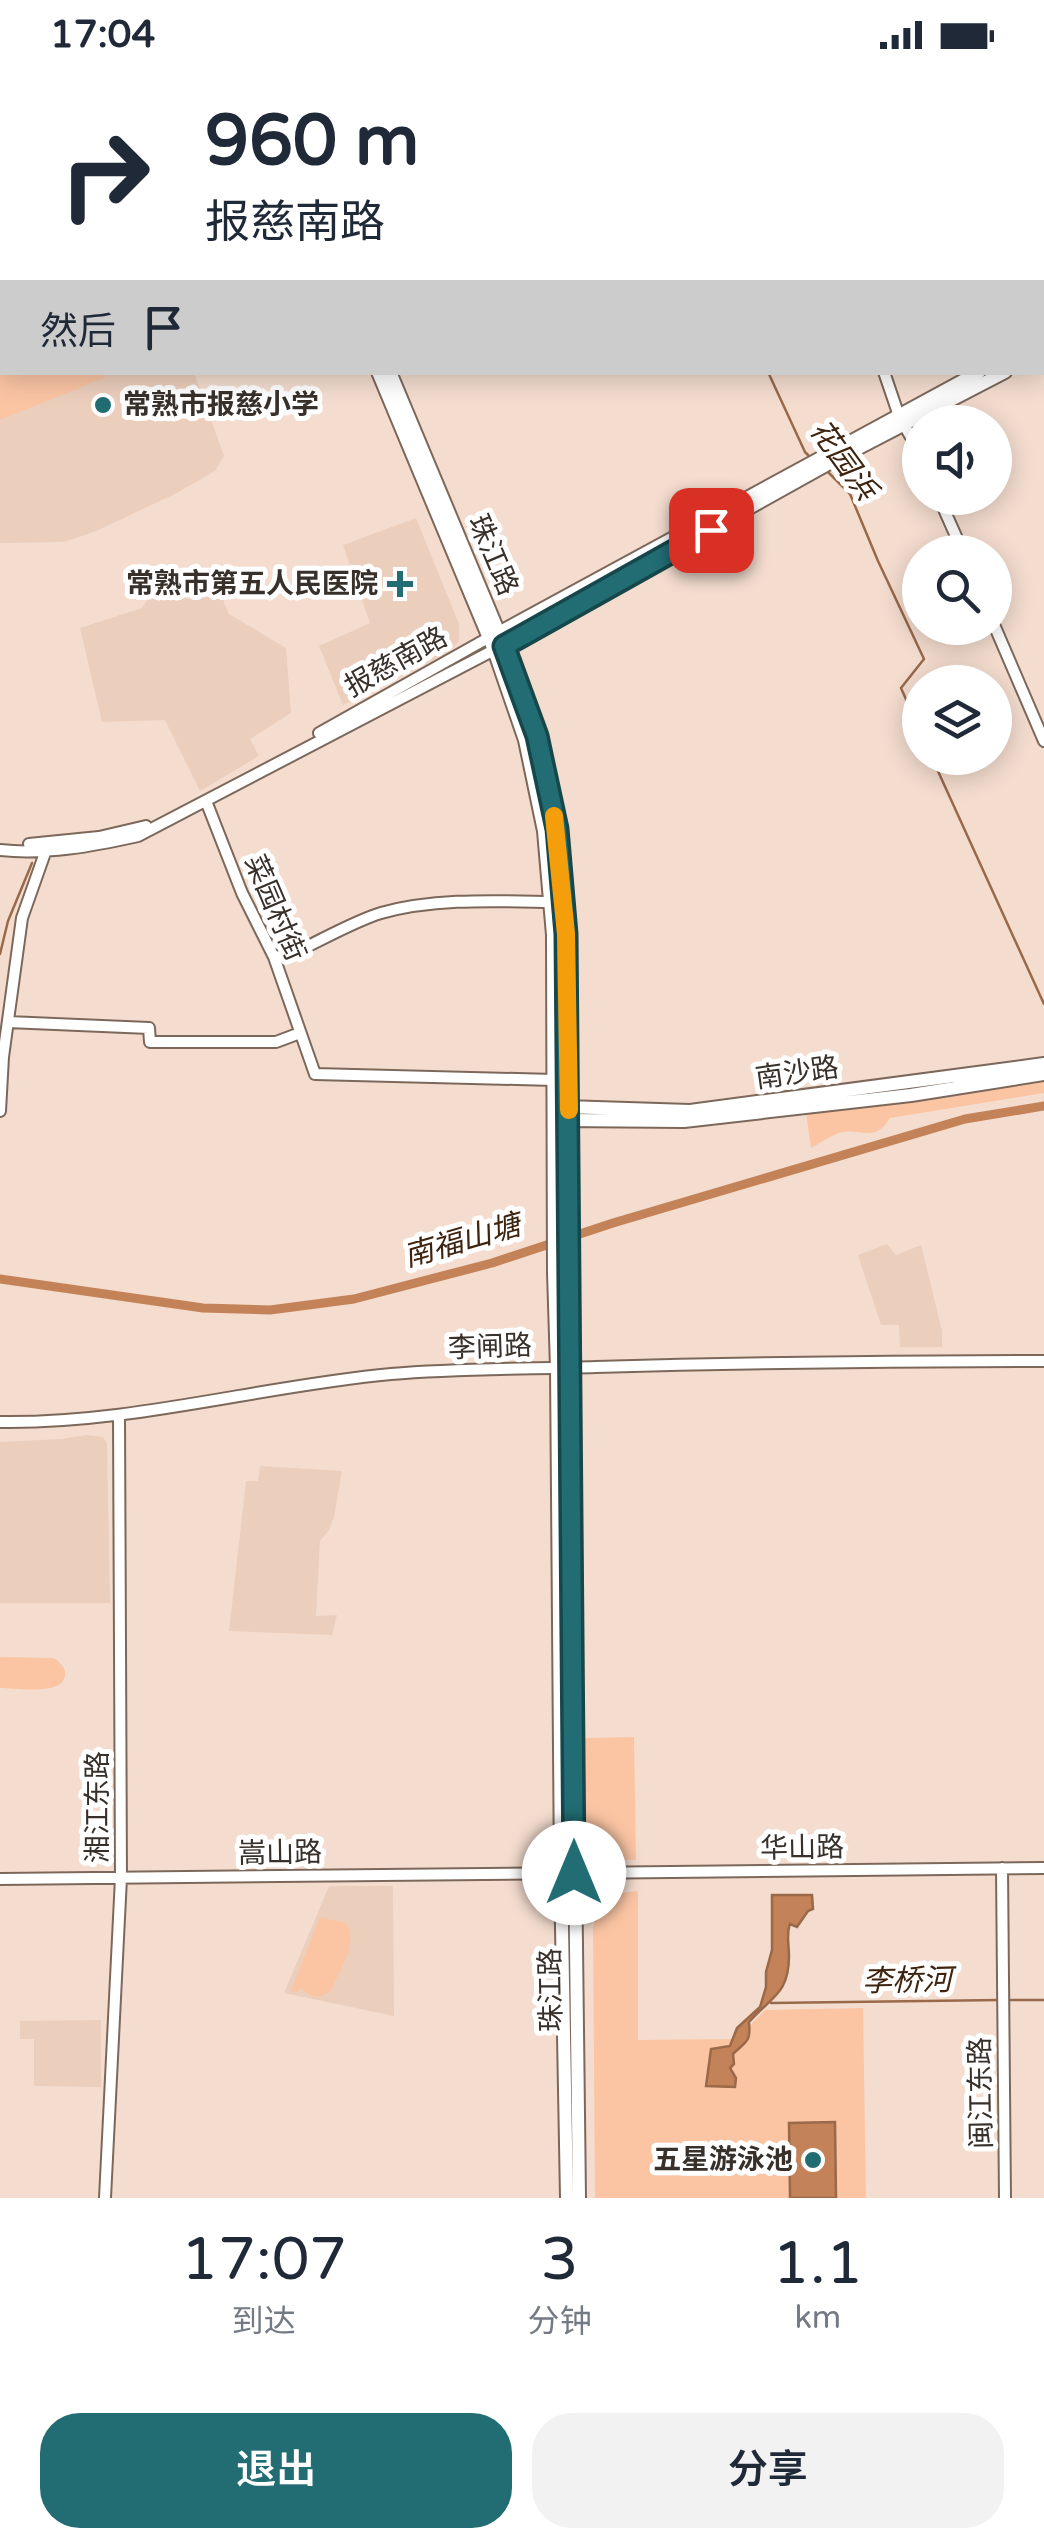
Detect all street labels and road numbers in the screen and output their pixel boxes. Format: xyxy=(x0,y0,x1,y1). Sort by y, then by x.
street label: 珠江路 xyxy=(461,510,525,600)
street label: 报慈南路 xyxy=(339,620,453,704)
street label: 菜园村街 xyxy=(237,850,313,966)
street label: 南沙路 xyxy=(753,1050,841,1096)
street label: 李闸路 xyxy=(447,1329,533,1365)
street label: 湘江东路 xyxy=(81,1751,115,1863)
street label: 华山路 xyxy=(760,1830,844,1866)
street label: 嵩山路 xyxy=(238,1835,322,1871)
street label: 珠江路 xyxy=(533,1948,569,2032)
street label: 闽江东路 xyxy=(963,2037,999,2149)

